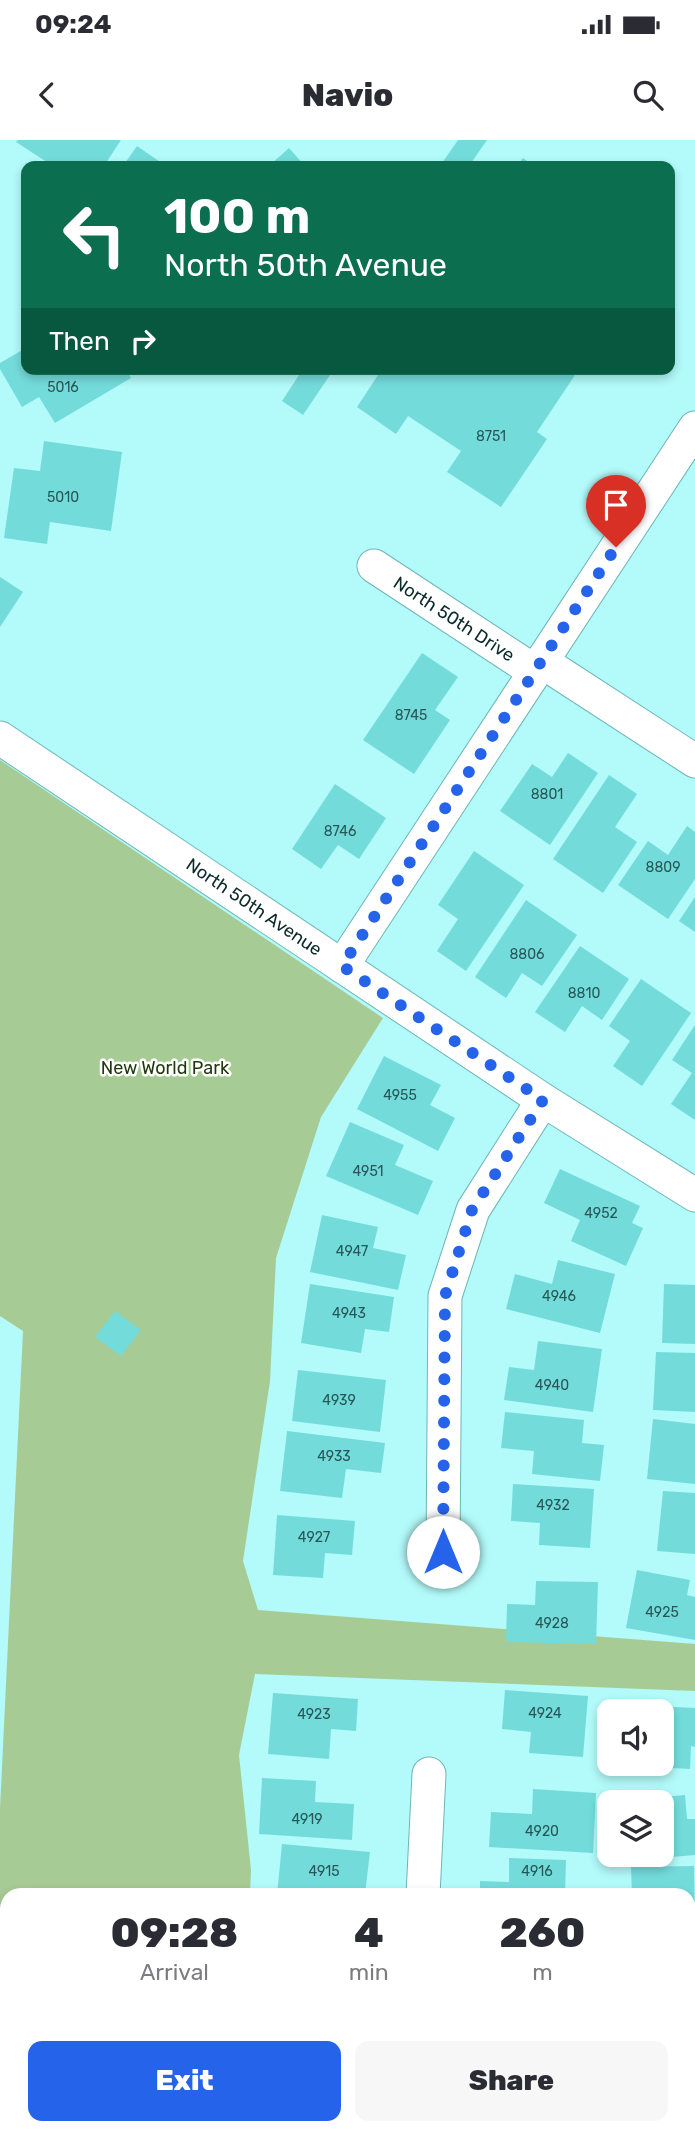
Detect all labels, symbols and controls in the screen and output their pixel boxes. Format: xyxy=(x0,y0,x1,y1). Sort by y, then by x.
text: 09:24 xyxy=(35,9,111,40)
icon: back xyxy=(28,76,66,114)
text: Navio xyxy=(302,76,393,114)
icon: search xyxy=(629,76,667,114)
text: 100 m xyxy=(164,187,310,245)
icon: left xyxy=(49,189,140,280)
text: North 50th Avenue xyxy=(164,246,447,284)
icon: right xyxy=(124,322,162,360)
text: Then xyxy=(49,326,110,357)
house number: 5016 xyxy=(47,379,79,396)
house number: 8751 xyxy=(476,428,506,445)
pin xyxy=(586,475,646,547)
icon: arrive xyxy=(597,486,635,524)
house number: 5010 xyxy=(47,489,79,506)
street label: North 50th Drive xyxy=(389,572,519,666)
house number: 8745 xyxy=(395,707,427,724)
house number: 8801 xyxy=(531,786,563,803)
house number: 8746 xyxy=(324,823,356,840)
street label: North 50th Avenue xyxy=(182,853,326,961)
house number: 8809 xyxy=(646,859,681,876)
house number: 8806 xyxy=(509,946,545,963)
house number: 8810 xyxy=(568,985,600,1002)
park label: New World Park xyxy=(101,1057,230,1079)
house number: 4955 xyxy=(383,1087,417,1104)
house number: 4951 xyxy=(353,1163,383,1180)
house number: 4952 xyxy=(584,1205,618,1222)
house number: 4947 xyxy=(336,1243,368,1260)
house number: 4946 xyxy=(542,1288,576,1305)
house number: 4943 xyxy=(332,1305,366,1322)
house number: 4940 xyxy=(535,1377,569,1394)
house number: 4939 xyxy=(322,1392,356,1409)
house number: 4933 xyxy=(317,1448,351,1465)
house number: 4932 xyxy=(536,1497,570,1514)
position arrow xyxy=(406,1515,480,1589)
house number: 4927 xyxy=(298,1529,330,1546)
house number: 4925 xyxy=(645,1604,679,1621)
house number: 4928 xyxy=(535,1615,569,1632)
map controls xyxy=(597,1699,674,1867)
button: sound xyxy=(597,1699,674,1776)
house number: 4924 xyxy=(528,1705,562,1722)
house number: 4923 xyxy=(297,1706,331,1723)
button: layers xyxy=(597,1790,674,1867)
house number: 4919 xyxy=(291,1811,323,1828)
house number: 4920 xyxy=(525,1823,559,1840)
house number: 4915 xyxy=(308,1863,340,1880)
house number: 4916 xyxy=(521,1863,553,1880)
text: 09:28 xyxy=(111,1908,238,1958)
text: 4 xyxy=(354,1908,384,1958)
text: 260 xyxy=(499,1908,585,1958)
text: Arrival xyxy=(140,1958,209,1986)
text: min xyxy=(349,1958,389,1986)
text: m xyxy=(532,1958,553,1986)
button: Exit xyxy=(28,2041,341,2121)
button: Share xyxy=(355,2041,668,2121)

